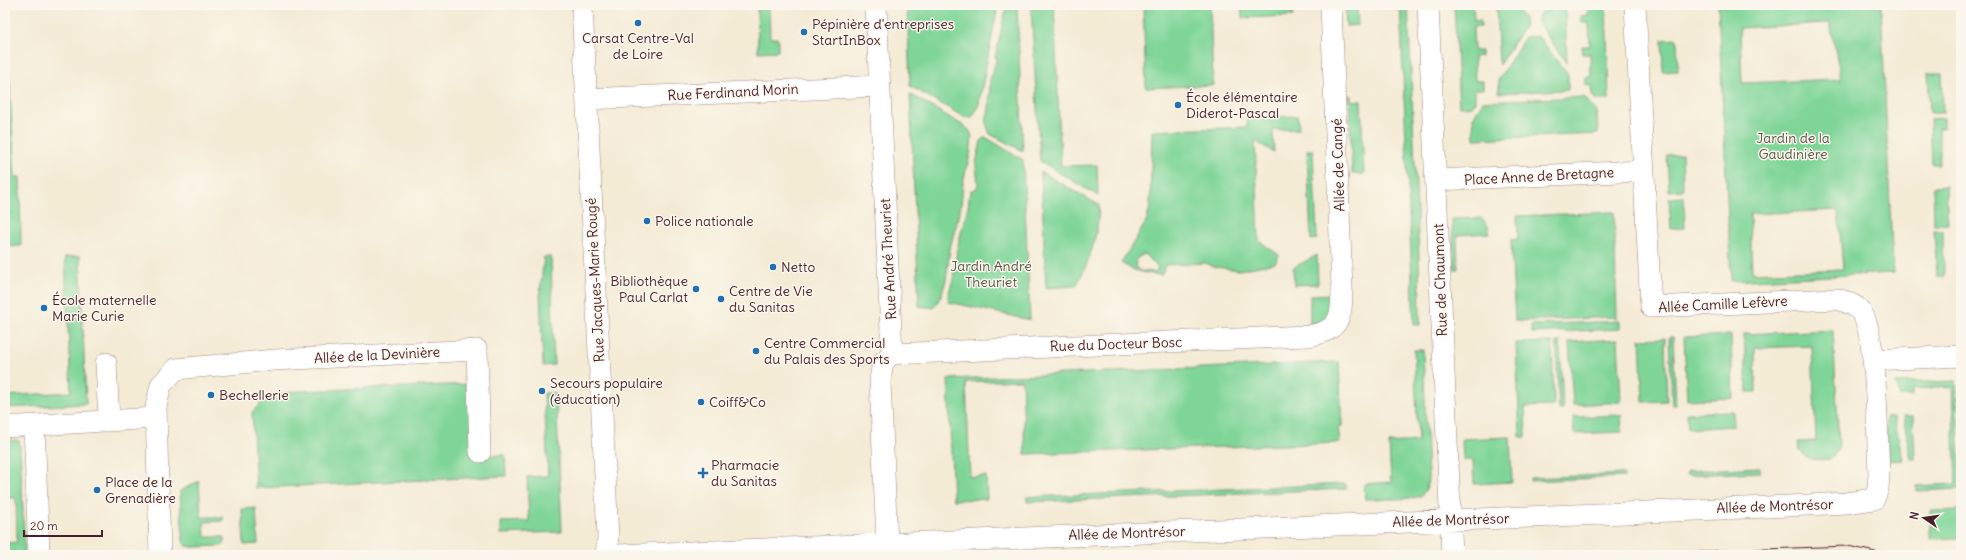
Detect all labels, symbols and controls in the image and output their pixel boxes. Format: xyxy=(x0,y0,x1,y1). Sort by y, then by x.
place label: Pépinière d'entreprises StartInBox xyxy=(812,15,954,49)
marker: Carsat Centre-Val de Loire xyxy=(633,18,643,28)
marker: Pépinière d'entreprises StartInBox xyxy=(799,27,809,37)
place label: Carsat Centre-Val de Loire xyxy=(582,29,694,63)
street label: Rue Ferdinand Morin xyxy=(667,80,799,104)
place label: École élémentaire Diderot-Pascal xyxy=(1186,88,1298,122)
marker: École élémentaire Diderot-Pascal xyxy=(1173,100,1183,110)
street label: Allée de Cangé xyxy=(1327,118,1349,212)
park label: Jardin de la Gaudinière xyxy=(1756,129,1830,163)
street label: Place Anne de Bretagne xyxy=(1463,163,1615,189)
street label: Rue Jacques-Marie Rougé xyxy=(582,197,608,363)
street label: Rue André Theuriet xyxy=(876,198,900,320)
place label: Police nationale xyxy=(655,212,754,230)
marker: Police nationale xyxy=(642,216,652,226)
street label: Rue de Chaumont xyxy=(1429,223,1451,337)
park label: Jardin André Theuriet xyxy=(950,257,1032,291)
place label: Netto xyxy=(781,258,816,276)
marker: Netto xyxy=(768,262,778,272)
place label: Bibliothèque Paul Carlat xyxy=(610,272,688,306)
place label: Centre de Vie du Sanitas xyxy=(729,282,813,316)
marker: Bibliothèque Paul Carlat xyxy=(691,284,701,294)
place label: École maternelle Marie Curie xyxy=(52,291,156,325)
street label: Allée Camille Lefèvre xyxy=(1658,292,1788,316)
marker: Centre de Vie du Sanitas xyxy=(716,294,726,304)
marker: École maternelle Marie Curie xyxy=(39,303,49,313)
street label: Rue du Docteur Bosc xyxy=(1050,333,1182,355)
place label: Centre Commercial du Palais des Sports xyxy=(764,334,890,368)
street label: Allée de la Devinière xyxy=(314,343,440,367)
marker: Centre Commercial du Palais des Sports xyxy=(751,346,761,356)
place label: Secours populaire (éducation) xyxy=(550,374,663,408)
place label: Bechellerie xyxy=(219,386,289,404)
marker: Secours populaire (éducation) xyxy=(537,386,547,396)
marker: Bechellerie xyxy=(206,390,216,400)
place label: Coiff&Co xyxy=(709,393,766,411)
marker: Coiff&Co xyxy=(696,397,706,407)
place label: Pharmacie du Sanitas xyxy=(711,456,779,490)
marker: Pharmacie du Sanitas xyxy=(698,468,708,478)
place label: Place de la Grenadière xyxy=(105,473,176,507)
marker: Place de la Grenadière xyxy=(92,485,102,495)
street label: Allée de Montrésor xyxy=(1716,495,1834,517)
north arrow xyxy=(1904,498,1944,538)
street label: Allée de Montrésor xyxy=(1392,509,1510,531)
text: N xyxy=(1907,510,1922,521)
scale bar xyxy=(24,512,102,538)
text: 20 m xyxy=(30,518,58,533)
street label: Allée de Montrésor xyxy=(1068,522,1186,544)

